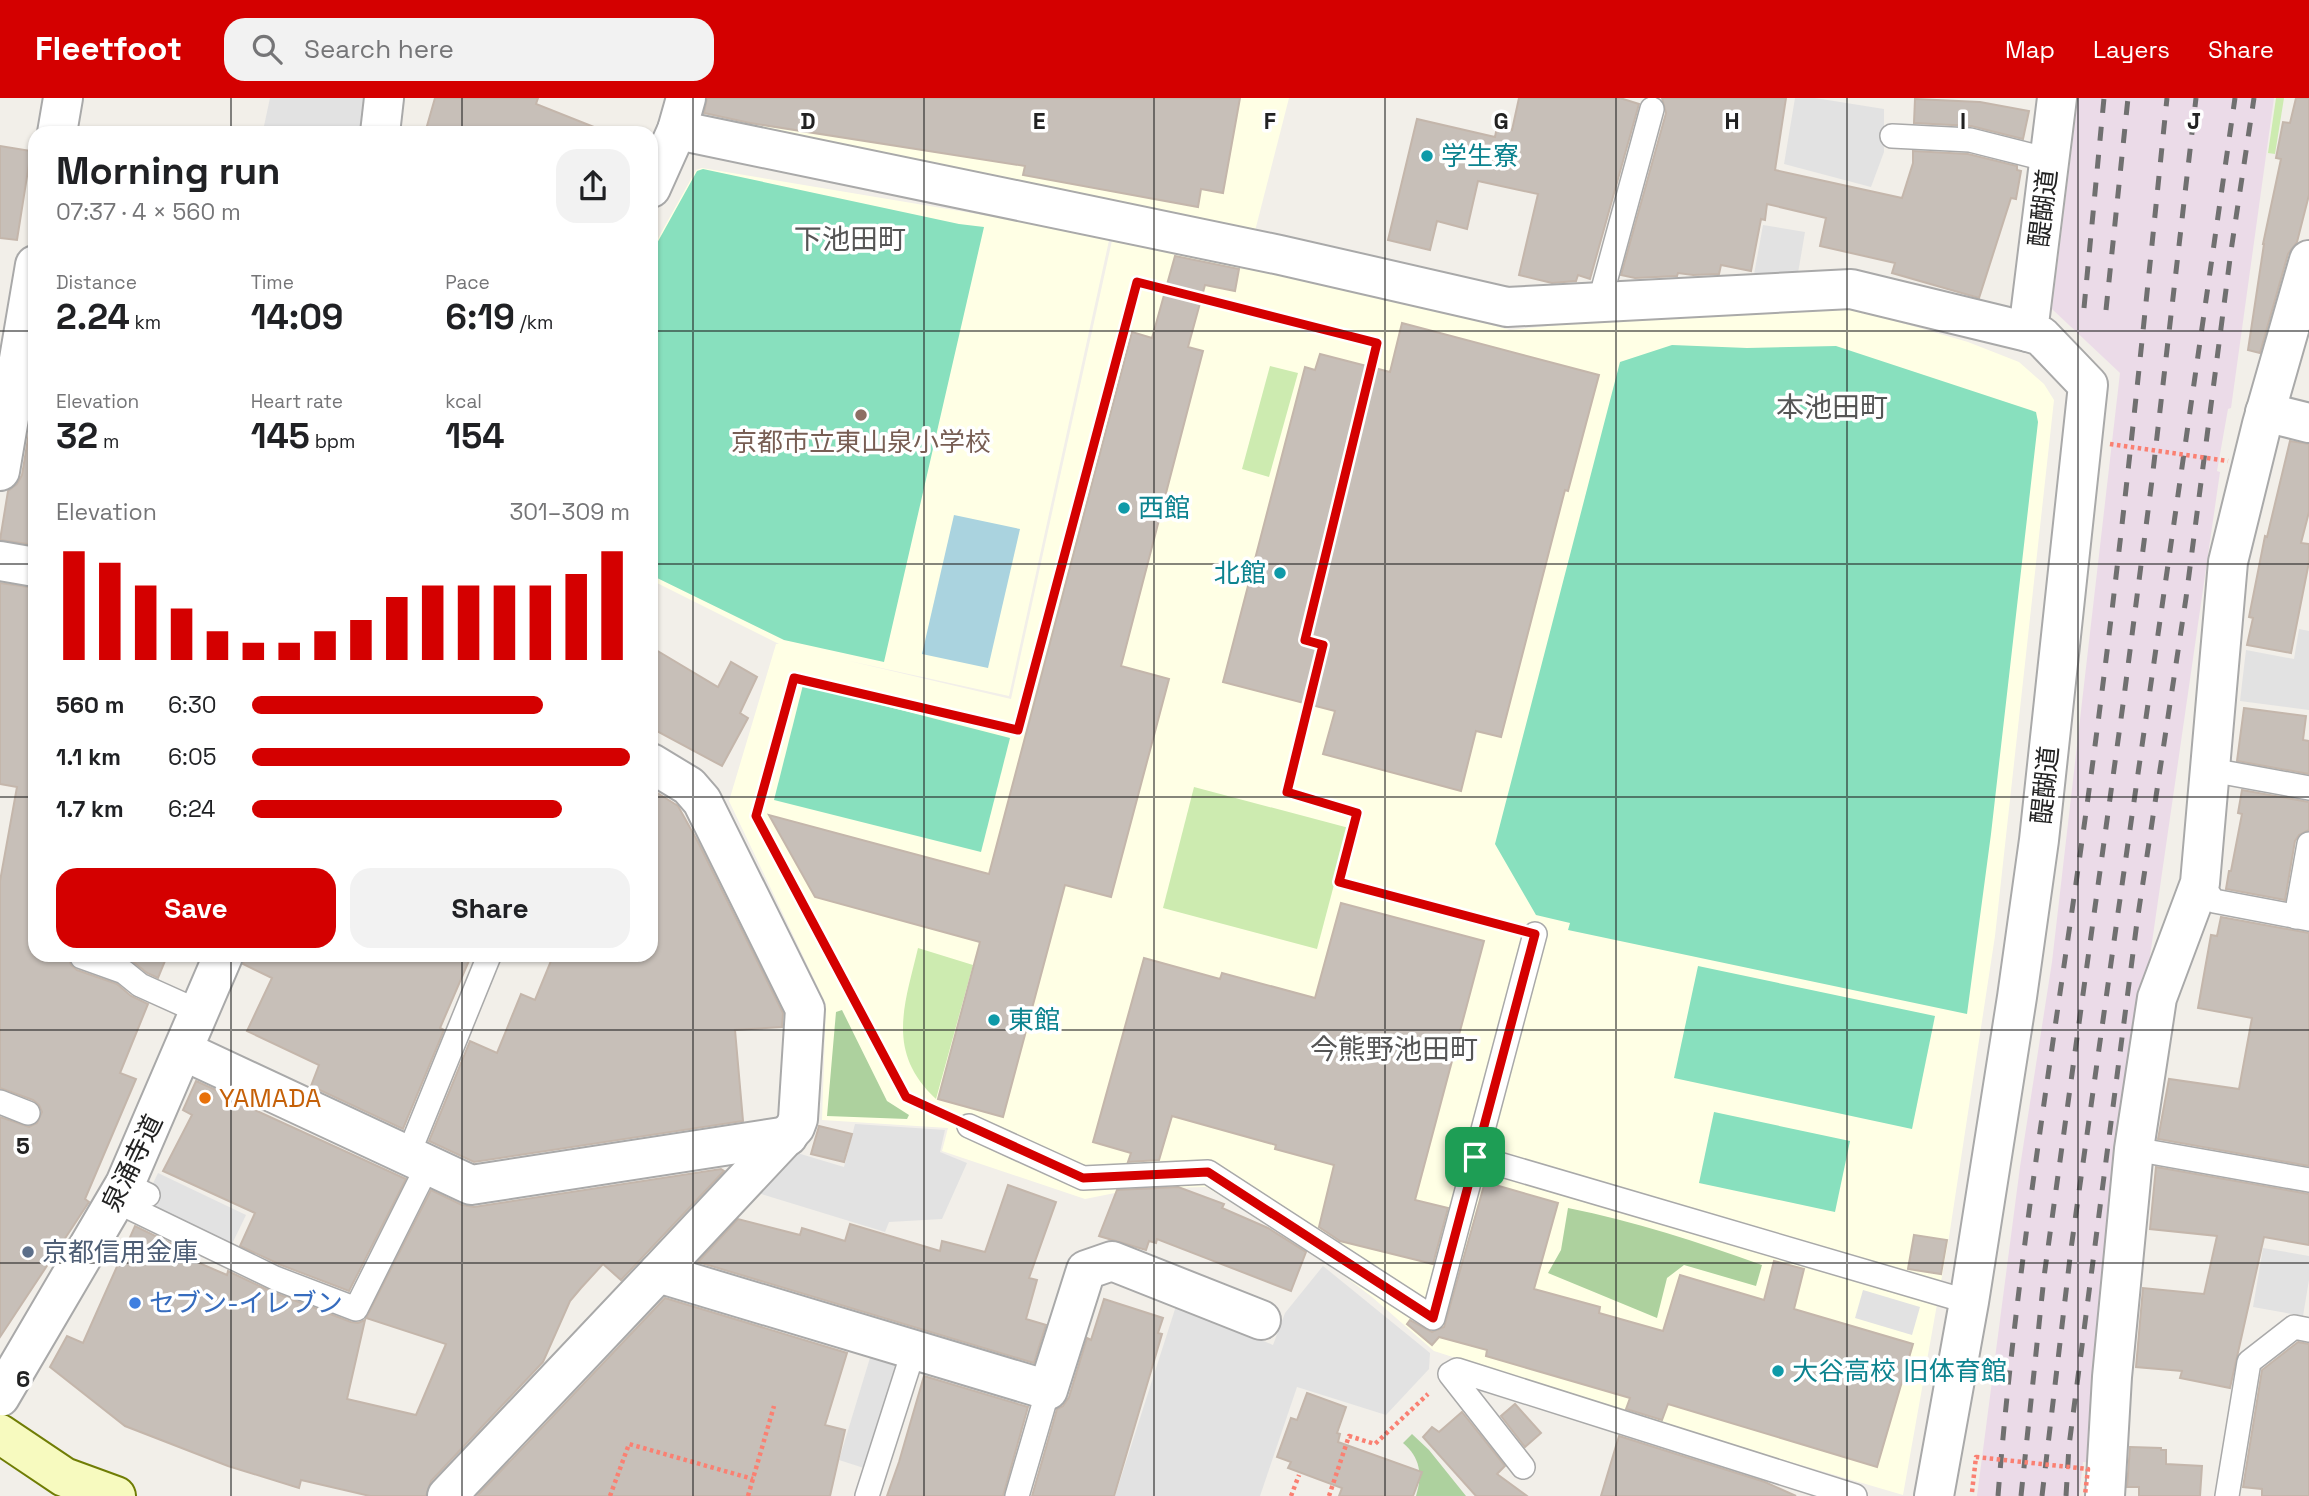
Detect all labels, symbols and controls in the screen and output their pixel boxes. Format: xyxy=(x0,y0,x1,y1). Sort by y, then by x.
search box xyxy=(224,18,714,81)
text: Fleetfoot xyxy=(35,28,182,70)
icon: search xyxy=(248,30,286,68)
text: Search here xyxy=(304,32,454,66)
text: Map xyxy=(2005,34,2055,65)
text: Layers xyxy=(2093,34,2170,65)
text: Share xyxy=(2208,34,2274,65)
text: D xyxy=(800,106,816,136)
text: E xyxy=(1033,106,1045,136)
text: F xyxy=(1264,106,1276,136)
text: G xyxy=(1493,106,1509,136)
text: H xyxy=(1724,106,1740,136)
text: I xyxy=(1960,106,1966,136)
text: J xyxy=(2187,106,2201,136)
place label: 学生寮 xyxy=(1441,139,1519,173)
text: Morning run xyxy=(56,147,281,195)
marker: 学生寮 xyxy=(1419,148,1435,164)
button: share xyxy=(556,149,630,223)
street label: 醍醐道 xyxy=(2021,167,2065,249)
text: 07:37 · 4 × 560 m xyxy=(56,197,241,227)
district label: 下池田町 xyxy=(794,221,906,257)
text: Distance xyxy=(56,270,137,295)
text: Time xyxy=(251,270,294,295)
text: Pace xyxy=(445,270,490,295)
text: 2.24 xyxy=(56,295,130,339)
text: 14:09 xyxy=(251,295,343,339)
text: 6:19 xyxy=(445,295,515,339)
text: km xyxy=(130,310,161,335)
text: /km xyxy=(515,310,553,335)
text: Elevation xyxy=(56,389,139,414)
text: Heart rate xyxy=(251,389,343,414)
text: kcal xyxy=(445,389,482,414)
district label: 本池田町 xyxy=(1776,389,1888,425)
marker: 京都市立東山泉小学校 xyxy=(853,407,869,423)
text: 32 xyxy=(56,414,98,458)
text: 145 xyxy=(251,414,310,458)
text: 154 xyxy=(445,414,504,458)
place label: 京都市立東山泉小学校 xyxy=(731,425,991,459)
text: m xyxy=(98,429,119,454)
text: bpm xyxy=(310,429,355,454)
place label: 西館 xyxy=(1138,491,1190,525)
text: Elevation xyxy=(56,497,157,527)
text: 301–309 m xyxy=(509,497,630,527)
marker: 西館 xyxy=(1116,500,1132,516)
place label: 北館 xyxy=(1214,556,1266,590)
marker: 北館 xyxy=(1272,565,1288,581)
text: 560 m xyxy=(56,690,124,720)
text: 6:30 xyxy=(168,690,217,720)
text: 1.1 km xyxy=(56,742,121,772)
text: 6:05 xyxy=(168,742,216,772)
street label: 醍醐道 xyxy=(2024,744,2066,826)
text: 1.7 km xyxy=(56,794,124,824)
text: 6:24 xyxy=(168,794,215,824)
button: Save xyxy=(56,868,336,948)
button: Share xyxy=(350,868,630,948)
place label: 東館 xyxy=(1008,1003,1060,1037)
marker: 東館 xyxy=(986,1012,1002,1028)
district label: 今熊野池田町 xyxy=(1310,1031,1478,1067)
place label: YAMADA xyxy=(219,1081,322,1115)
marker: YAMADA xyxy=(197,1090,213,1106)
street label: 泉涌寺道 xyxy=(94,1109,170,1217)
pin xyxy=(1445,1127,1505,1187)
text: 5 xyxy=(16,1131,30,1161)
icon: arrive xyxy=(1456,1138,1494,1176)
place label: 京都信用金庫 xyxy=(42,1235,198,1269)
marker: 京都信用金庫 xyxy=(20,1244,36,1260)
place label: セブン-イレブン xyxy=(149,1286,343,1320)
marker: セブン-イレブン xyxy=(127,1295,143,1311)
place label: 大谷高校 旧体育館 xyxy=(1792,1354,2007,1388)
marker: 大谷高校 旧体育館 xyxy=(1770,1363,1786,1379)
text: 6 xyxy=(16,1364,30,1394)

